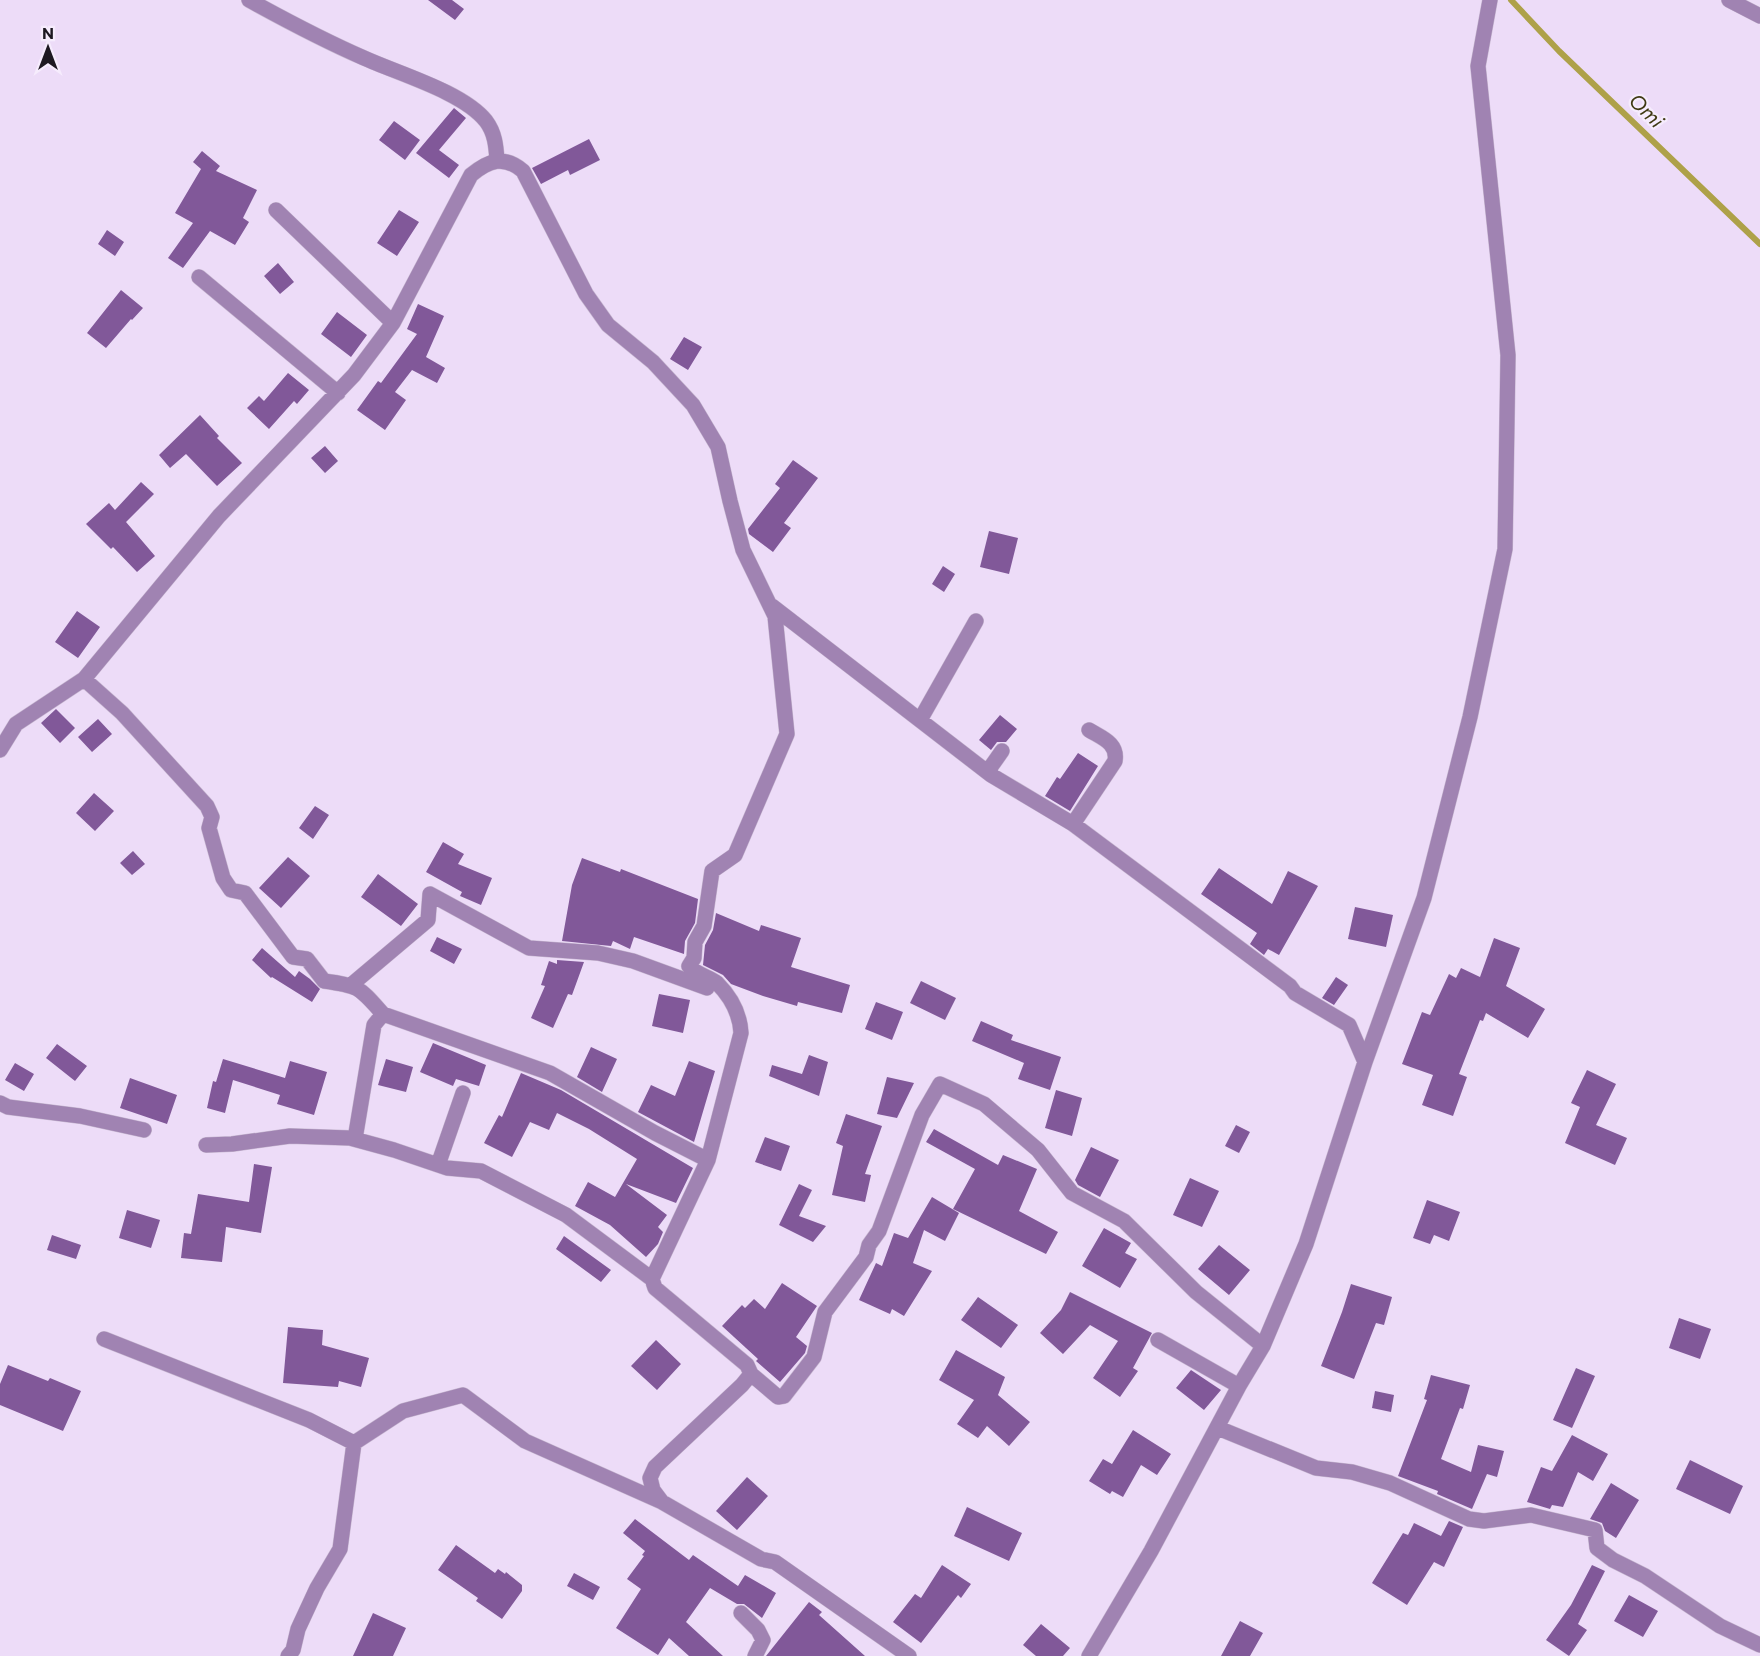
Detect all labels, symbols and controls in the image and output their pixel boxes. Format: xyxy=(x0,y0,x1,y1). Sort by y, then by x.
north arrow xyxy=(18,18,78,78)
text: N xyxy=(42,23,54,42)
water label: Omi xyxy=(1625,88,1670,133)

